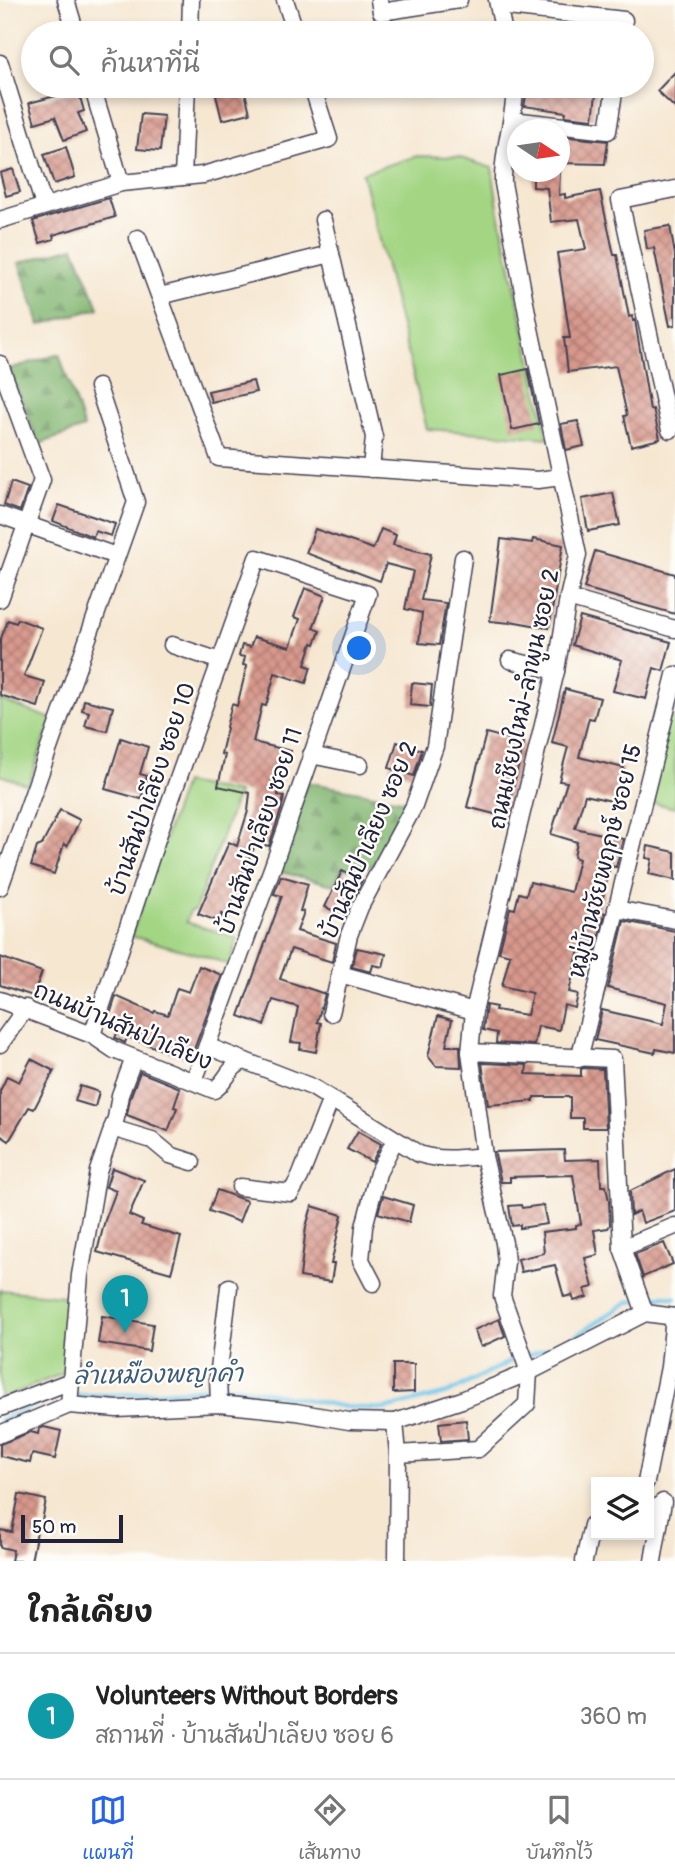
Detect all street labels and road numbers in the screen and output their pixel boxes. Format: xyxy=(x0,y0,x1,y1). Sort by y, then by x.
street label: ถนนเชียงใหม่-ลำพูน ซอย 2 xyxy=(480,566,569,833)
street label: บ้านสันป่าเลียง ซอย 10 xyxy=(101,678,202,899)
street label: บ้านสันป่าเลียง ซอย 11 xyxy=(210,724,309,938)
street label: บ้านสันป่าเลียง ซอย 2 xyxy=(313,737,424,943)
street label: หมู่บ้านชัยพฤกษ์ ซอย 15 xyxy=(560,741,651,982)
street label: ถนนบ้านสันป่าเลียง xyxy=(29,974,217,1077)

